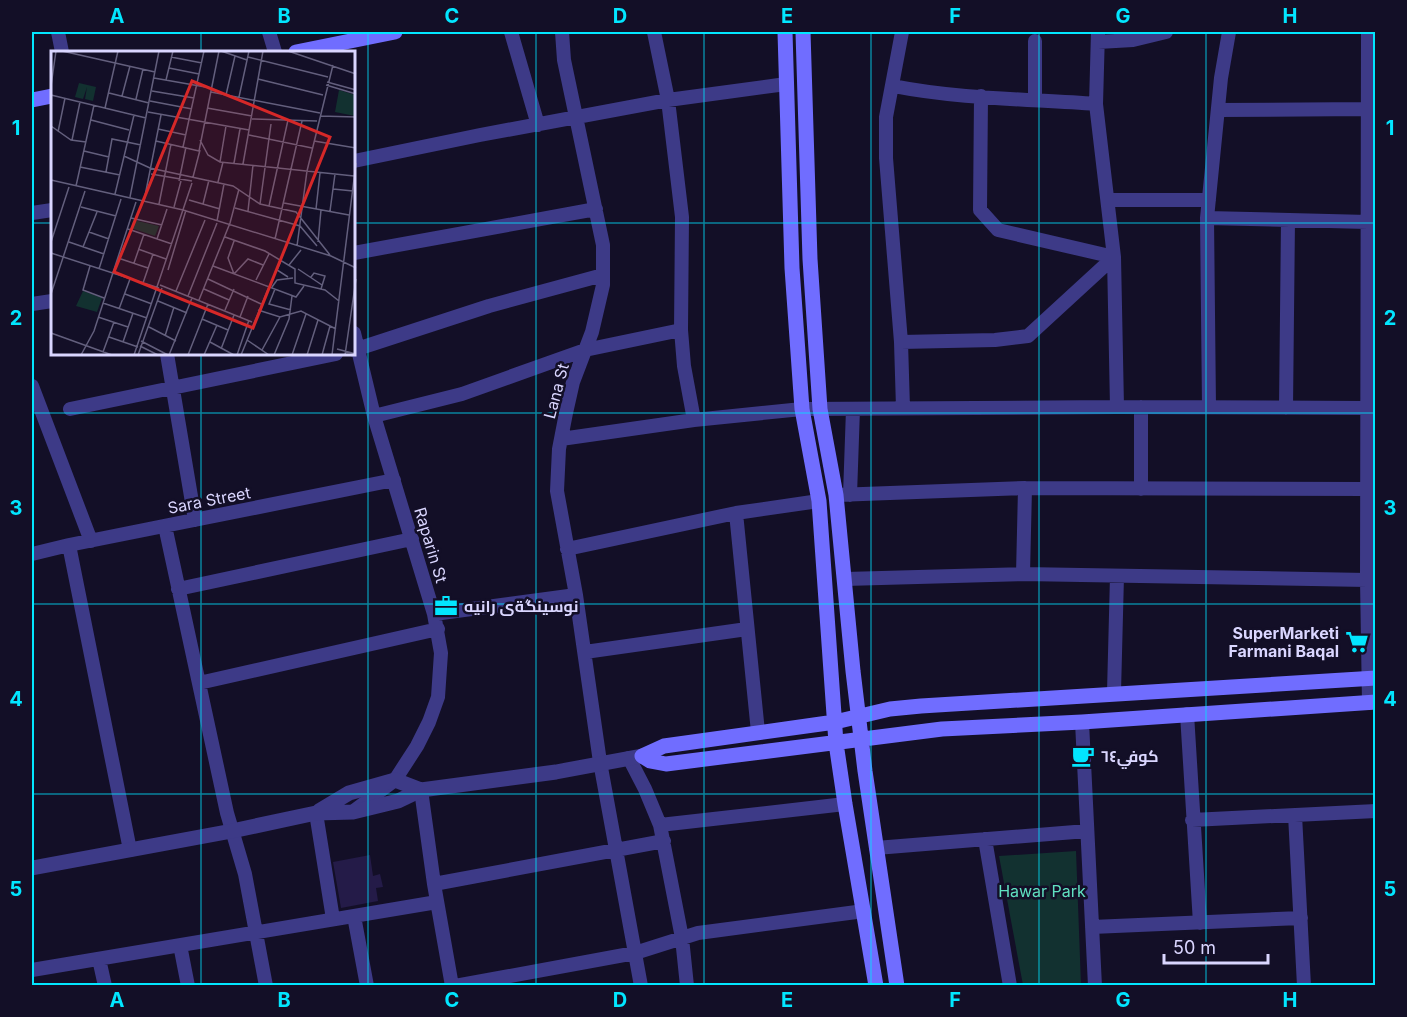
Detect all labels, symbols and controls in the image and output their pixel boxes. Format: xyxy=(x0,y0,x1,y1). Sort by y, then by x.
text: A xyxy=(110,4,125,28)
text: B xyxy=(277,4,291,28)
text: C xyxy=(445,4,459,28)
text: D xyxy=(613,4,627,28)
text: E xyxy=(781,4,793,28)
text: F xyxy=(949,4,961,28)
text: G xyxy=(1115,4,1131,28)
text: H xyxy=(1283,4,1297,28)
inset map xyxy=(51,51,356,356)
text: 1 xyxy=(12,116,20,140)
text: 1 xyxy=(1386,116,1394,140)
text: 2 xyxy=(10,306,22,330)
text: 2 xyxy=(1384,306,1396,330)
street label: Lana St xyxy=(539,361,573,421)
street label: Sara Street xyxy=(166,482,252,518)
text: 3 xyxy=(10,496,22,520)
text: 3 xyxy=(1384,496,1396,520)
street label: Raparin St xyxy=(410,505,452,585)
office icon: نوسينگةى رانيه xyxy=(433,593,459,619)
place label: نوسينگةى رانيه xyxy=(464,596,578,616)
place label: SuperMarketi Farmani Baqal xyxy=(1228,623,1339,661)
supermarket icon: SuperMarketi Farmani Baqal xyxy=(1344,629,1370,655)
text: 4 xyxy=(9,687,23,711)
text: 4 xyxy=(1383,687,1397,711)
cafe icon: كوفي٦٤ xyxy=(1070,743,1096,769)
place label: كوفي٦٤ xyxy=(1101,746,1159,769)
text: 5 xyxy=(10,877,22,901)
text: 5 xyxy=(1384,877,1396,901)
park label: Hawar Park xyxy=(998,881,1086,901)
scale bar xyxy=(1164,927,1268,965)
text: 50 m xyxy=(1173,937,1216,958)
text: A xyxy=(110,988,125,1012)
text: B xyxy=(277,988,291,1012)
text: C xyxy=(445,988,459,1012)
text: D xyxy=(613,988,627,1012)
text: E xyxy=(781,988,793,1012)
text: F xyxy=(949,988,961,1012)
text: G xyxy=(1115,988,1131,1012)
text: H xyxy=(1283,988,1297,1012)

